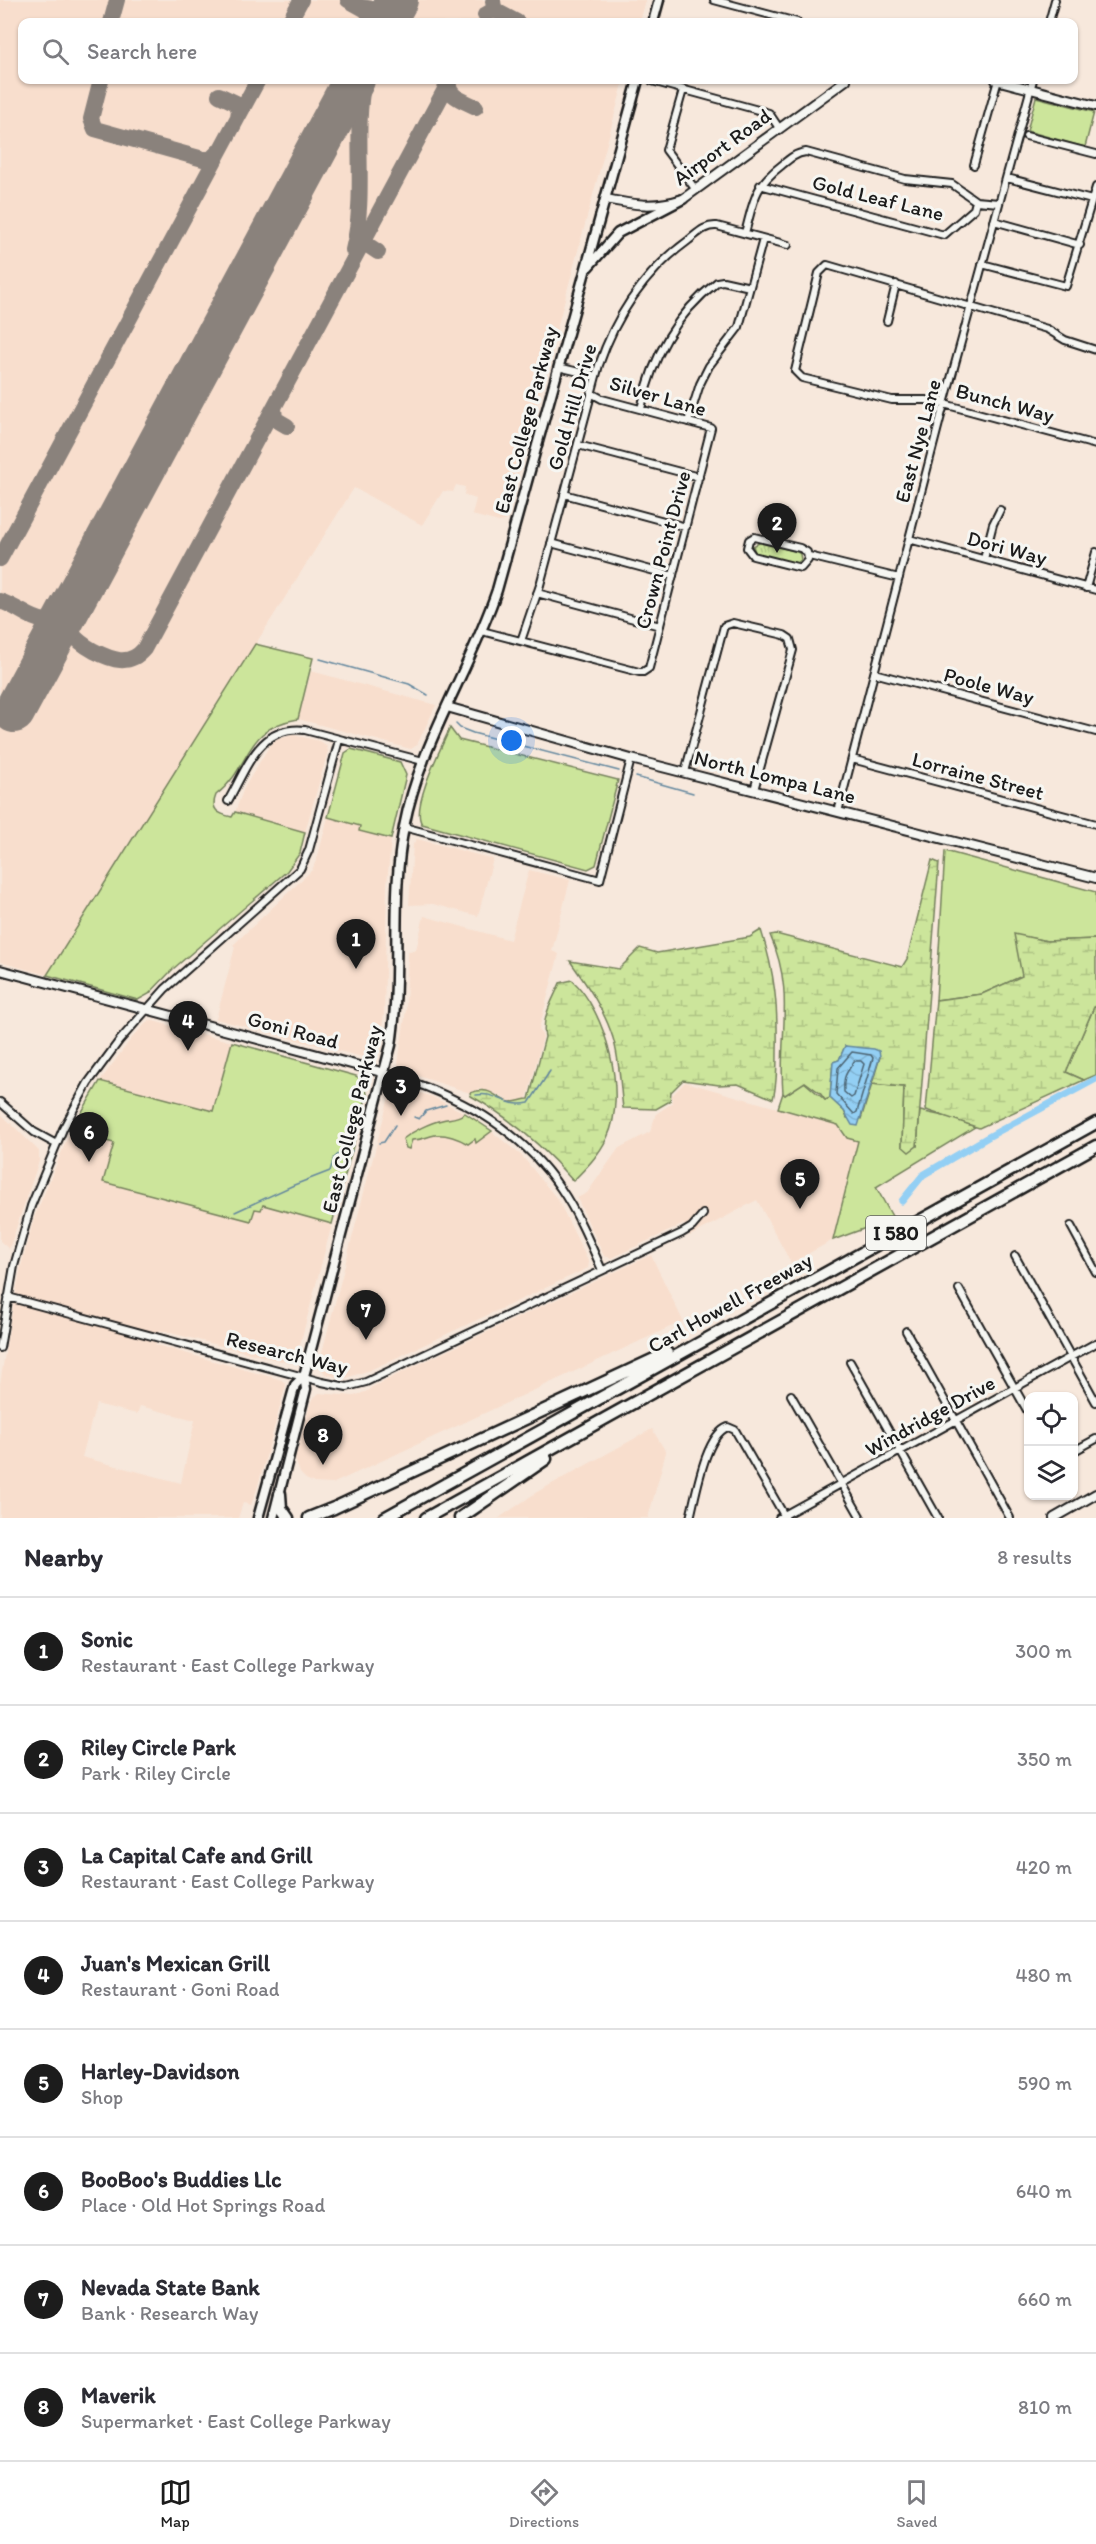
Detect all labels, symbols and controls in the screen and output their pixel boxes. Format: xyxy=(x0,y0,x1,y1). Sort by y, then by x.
search box xyxy=(18,18,1078,84)
icon: search xyxy=(39,35,72,68)
text: Search here xyxy=(87,38,197,65)
street label: Airport Road xyxy=(668,103,775,190)
street label: Gold Leaf Lane xyxy=(810,169,947,226)
street label: East College Parkway xyxy=(489,324,563,516)
street label: Gold Hill Drive xyxy=(542,341,602,473)
street label: Silver Lane xyxy=(607,370,709,421)
street label: East Nye Lane xyxy=(889,376,946,505)
street label: Bunch Way xyxy=(953,377,1057,428)
street label: Crown Point Drive xyxy=(629,468,696,632)
pin: 2 xyxy=(758,504,796,553)
street label: Dori Way xyxy=(964,525,1050,570)
street label: Poole Way xyxy=(941,661,1037,710)
your location xyxy=(497,726,526,755)
street label: North Lompa Lane xyxy=(692,744,858,809)
street label: Lorraine Street xyxy=(909,746,1047,805)
pin: 1 xyxy=(336,920,376,969)
pin: 4 xyxy=(168,1002,207,1051)
street label: Goni Road xyxy=(245,1005,341,1054)
street label: East College Parkway xyxy=(316,1022,387,1215)
pin: 3 xyxy=(382,1066,420,1116)
pin: 6 xyxy=(70,1112,109,1162)
pin: 5 xyxy=(780,1160,820,1209)
road number: I 580 xyxy=(866,1216,926,1250)
street label: Carl Howell Freeway xyxy=(643,1247,816,1358)
pin: 7 xyxy=(346,1290,386,1340)
street label: Research Way xyxy=(224,1325,351,1380)
street label: Windridge Drive xyxy=(860,1370,999,1462)
map controls xyxy=(1024,1392,1078,1500)
button: locate xyxy=(1024,1392,1078,1446)
pin: 8 xyxy=(304,1416,342,1465)
button: layers xyxy=(1024,1446,1078,1500)
text: Nearby xyxy=(24,1541,103,1573)
text: 8 results xyxy=(997,1545,1072,1569)
text: Sonic xyxy=(81,1626,133,1653)
text: 1 xyxy=(39,1639,48,1663)
text: 300 m xyxy=(1015,1639,1072,1663)
text: Restaurant · East College Parkway xyxy=(81,1653,374,1677)
text: Riley Circle Park xyxy=(81,1734,236,1761)
text: 2 xyxy=(38,1747,49,1771)
text: 350 m xyxy=(1017,1747,1072,1771)
text: Park · Riley Circle xyxy=(81,1761,231,1785)
text: La Capital Cafe and Grill xyxy=(81,1842,313,1869)
text: 3 xyxy=(38,1855,49,1879)
text: 420 m xyxy=(1016,1855,1072,1879)
text: Restaurant · East College Parkway xyxy=(81,1869,374,1893)
text: Juan's Mexican Grill xyxy=(81,1950,270,1977)
text: 4 xyxy=(37,1963,50,1987)
text: 480 m xyxy=(1015,1963,1072,1987)
text: Restaurant · Goni Road xyxy=(81,1977,279,2001)
text: Harley-Davidson xyxy=(81,2058,239,2085)
text: 5 xyxy=(38,2071,49,2095)
text: 590 m xyxy=(1017,2071,1072,2095)
text: Shop xyxy=(81,2085,123,2109)
text: BooBoo's Buddies Llc xyxy=(81,2166,282,2193)
text: 6 xyxy=(38,2179,49,2203)
text: 640 m xyxy=(1016,2179,1072,2203)
text: Place · Old Hot Springs Road xyxy=(81,2193,325,2217)
text: Nevada State Bank xyxy=(81,2274,260,2301)
text: 7 xyxy=(39,2287,48,2311)
text: 660 m xyxy=(1017,2287,1072,2311)
text: Bank · Research Way xyxy=(81,2301,258,2325)
text: Maverik xyxy=(81,2382,156,2409)
text: 8 xyxy=(38,2395,49,2419)
text: 810 m xyxy=(1018,2395,1072,2419)
text: Supermarket · East College Parkway xyxy=(81,2409,391,2433)
tab: Map xyxy=(159,2476,192,2531)
tab: Directions xyxy=(509,2476,579,2531)
tab: Saved xyxy=(897,2476,937,2531)

